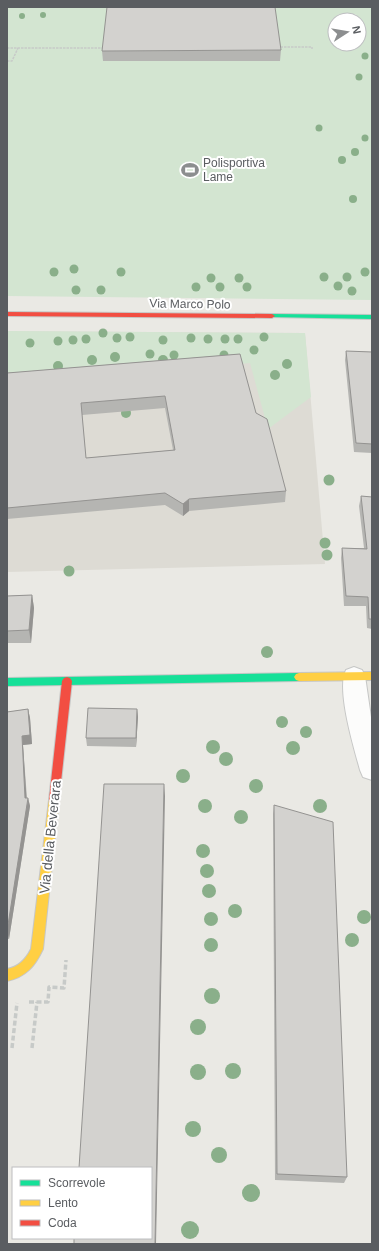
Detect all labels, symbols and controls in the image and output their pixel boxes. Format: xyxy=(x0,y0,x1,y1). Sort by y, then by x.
north arrow xyxy=(327,12,367,52)
text: N xyxy=(350,25,363,35)
place label: Polisportiva Lame xyxy=(203,156,265,184)
sports icon: Polisportiva Lame xyxy=(180,160,200,180)
street label: Via Marco Polo xyxy=(149,296,231,312)
street label: Via della Beverara xyxy=(36,779,64,895)
legend xyxy=(12,1167,152,1239)
text: Scorrevole xyxy=(48,1176,106,1190)
text: Lento xyxy=(48,1196,78,1210)
text: Coda xyxy=(48,1216,77,1230)

